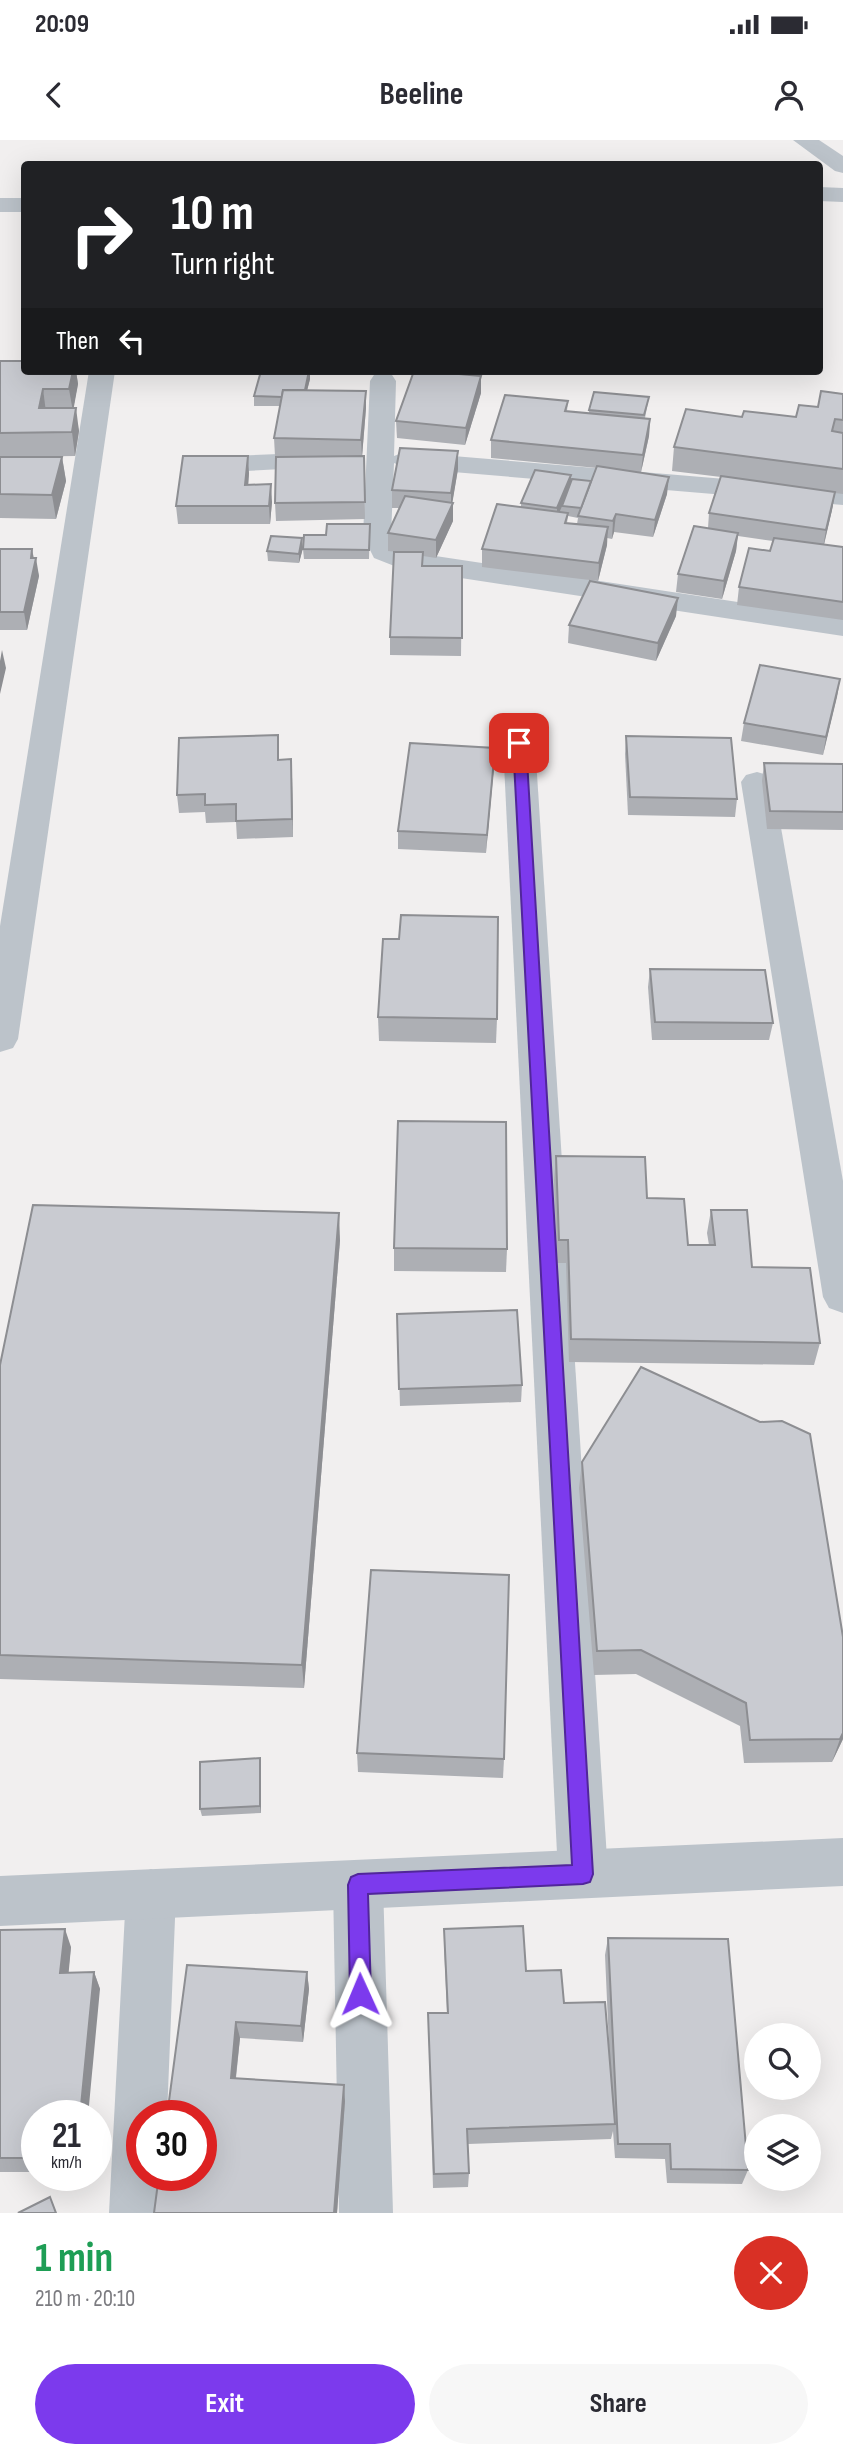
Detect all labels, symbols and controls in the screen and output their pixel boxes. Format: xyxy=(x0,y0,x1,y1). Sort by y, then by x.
text: 20:09 xyxy=(35,9,89,40)
text: Beeline xyxy=(380,75,463,114)
icon: back xyxy=(35,76,73,114)
icon: person xyxy=(770,76,808,114)
text: 10 m xyxy=(171,185,254,244)
icon: right xyxy=(56,189,147,280)
text: Turn right xyxy=(171,245,275,284)
icon: left xyxy=(113,322,151,360)
text: Then xyxy=(56,326,99,357)
pin xyxy=(489,713,549,773)
icon: arrive xyxy=(500,724,538,762)
position arrow xyxy=(323,1957,397,2031)
map controls xyxy=(744,2023,821,2191)
button: search xyxy=(744,2023,821,2100)
speed limit sign: 30 xyxy=(126,2100,217,2191)
button: layers xyxy=(744,2114,821,2191)
text: 21 xyxy=(52,2115,81,2158)
text: km/h xyxy=(51,2152,82,2173)
text: 1 min xyxy=(35,2233,113,2284)
button: close xyxy=(734,2236,808,2310)
text: 210 m · 20:10 xyxy=(35,2285,135,2313)
button: Exit xyxy=(35,2364,415,2444)
button: Share xyxy=(429,2364,808,2444)

